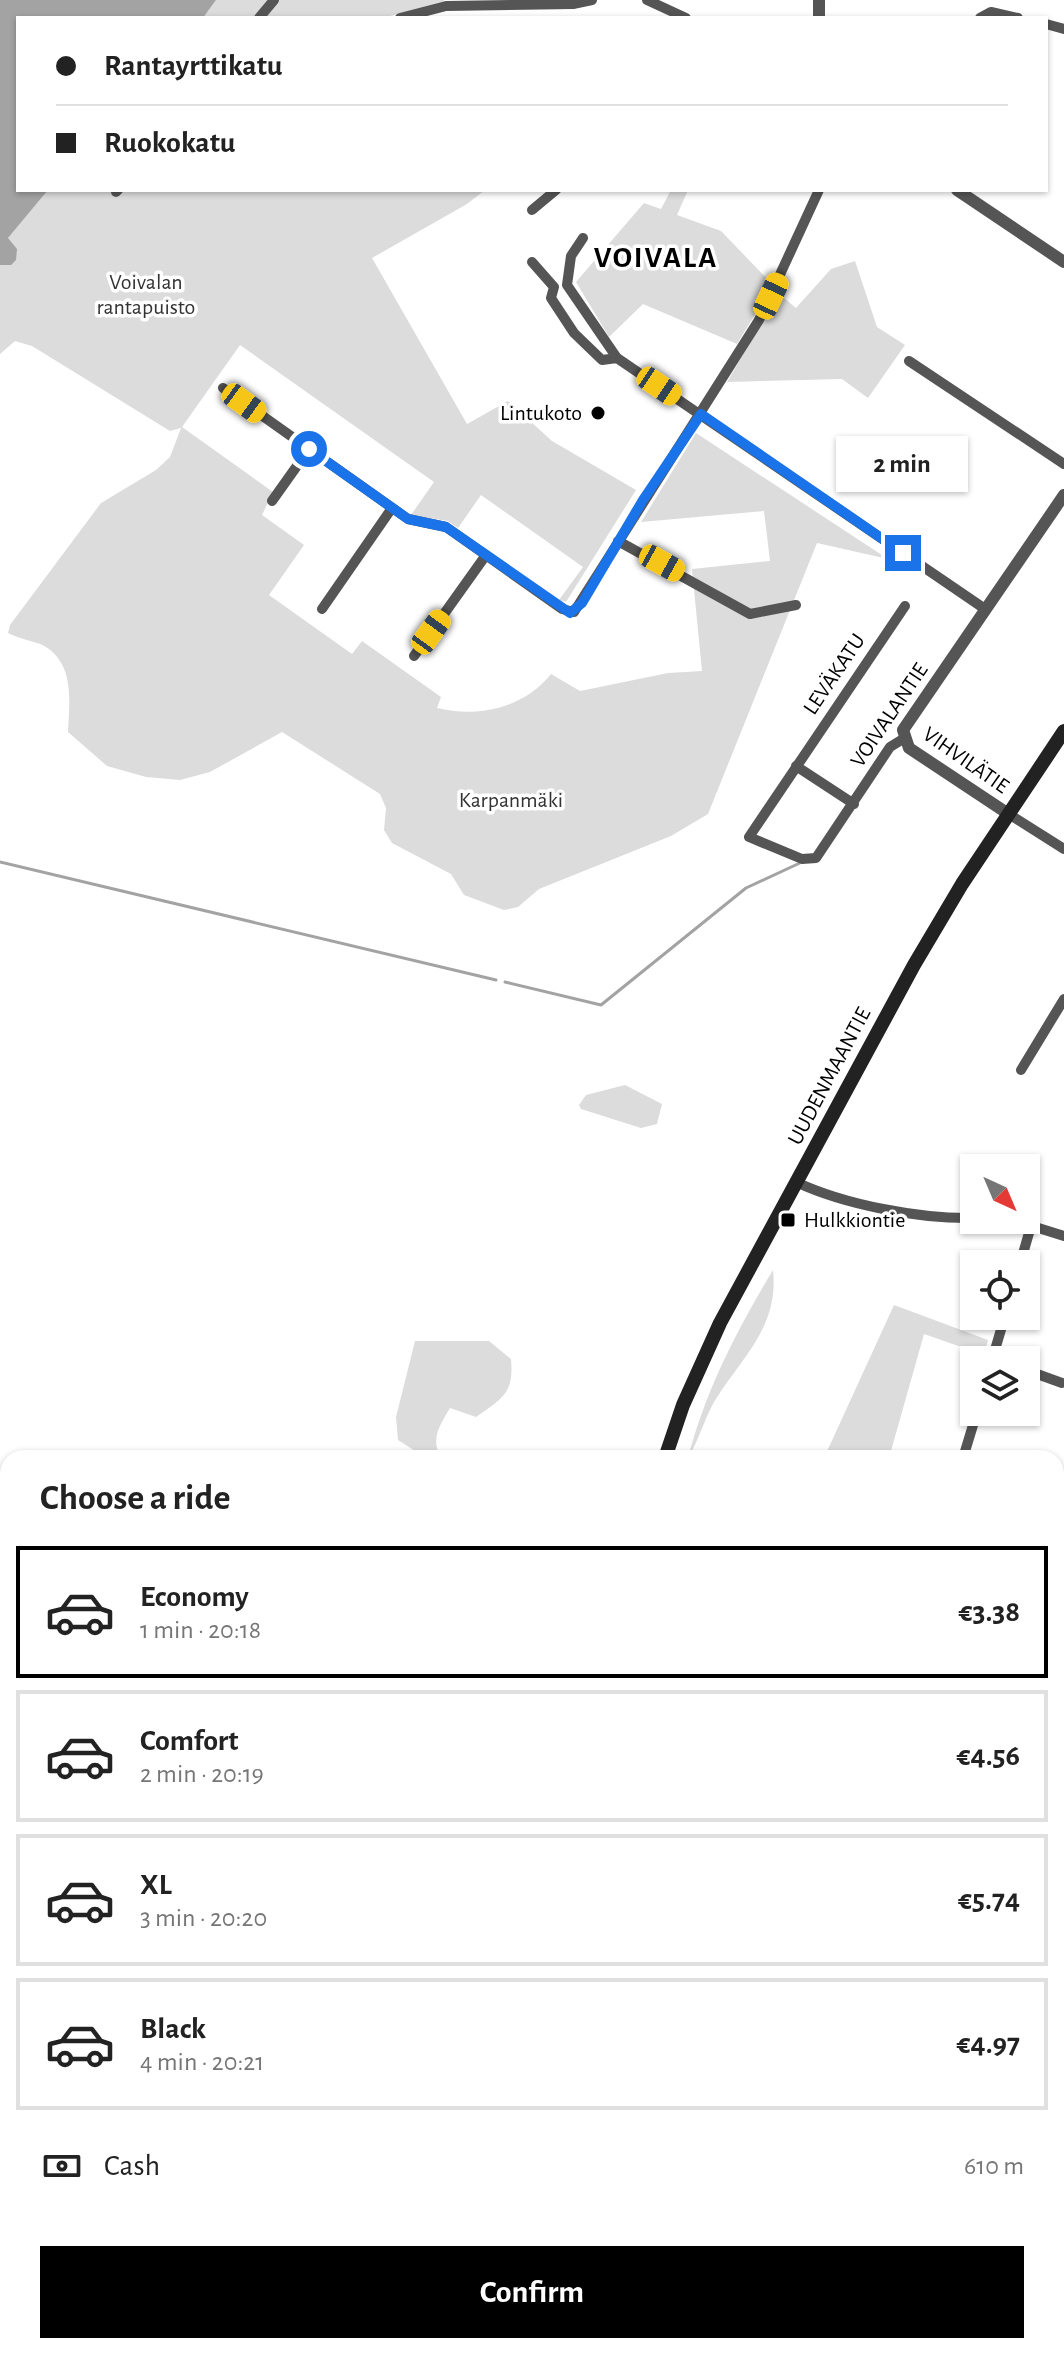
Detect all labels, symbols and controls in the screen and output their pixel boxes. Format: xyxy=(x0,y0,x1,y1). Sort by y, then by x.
text: Rantayrttikatu xyxy=(104,51,283,81)
text: Ruokokatu xyxy=(104,128,236,158)
district label: VOIVALA xyxy=(594,243,718,273)
car xyxy=(750,269,792,323)
park label: Voivalan rantapuisto xyxy=(97,271,195,318)
car xyxy=(632,363,686,409)
car xyxy=(218,379,270,427)
place label: Lintukoto xyxy=(500,402,582,424)
marker: Lintukoto xyxy=(589,404,607,422)
route start xyxy=(291,431,327,467)
callout: 2 min xyxy=(837,437,969,493)
text: 2 min xyxy=(873,451,931,477)
route end xyxy=(885,535,921,571)
car xyxy=(635,541,689,585)
car xyxy=(407,606,455,658)
street label: LEVÄKATU xyxy=(799,630,869,718)
street label: VOIVALANTIE xyxy=(846,659,932,771)
street label: VIHVILÄTIE xyxy=(919,723,1013,798)
park label: Karpanmäki xyxy=(459,789,563,811)
street label: UUDENMAANTIE xyxy=(784,1003,875,1148)
north arrow xyxy=(960,1154,1040,1234)
map controls xyxy=(960,1154,1040,1426)
place label: Hulkkiontie xyxy=(804,1209,905,1231)
marker: Hulkkiontie xyxy=(779,1211,797,1229)
button: locate xyxy=(960,1250,1040,1330)
button: layers xyxy=(960,1346,1040,1426)
text: Choose a ride xyxy=(40,1480,230,1516)
icon: car xyxy=(44,1576,116,1648)
text: Economy xyxy=(140,1582,249,1612)
text: €3.38 xyxy=(958,1597,1020,1627)
text: 1 min · 20:18 xyxy=(140,1617,261,1643)
icon: car xyxy=(44,1720,116,1792)
text: Comfort xyxy=(140,1726,239,1756)
text: €4.56 xyxy=(957,1741,1020,1771)
text: 2 min · 20:19 xyxy=(140,1761,264,1787)
icon: car xyxy=(44,1864,116,1936)
text: XL xyxy=(140,1870,172,1900)
text: €5.74 xyxy=(958,1885,1020,1915)
text: 3 min · 20:20 xyxy=(140,1905,267,1931)
icon: car xyxy=(44,2008,116,2080)
text: Black xyxy=(140,2014,206,2044)
text: €4.97 xyxy=(957,2029,1020,2059)
text: 4 min · 20:21 xyxy=(140,2049,264,2075)
icon: cash xyxy=(40,2144,84,2188)
text: Cash xyxy=(104,2151,160,2181)
text: 610 m xyxy=(964,2153,1024,2179)
button: Confirm xyxy=(40,2246,1024,2338)

